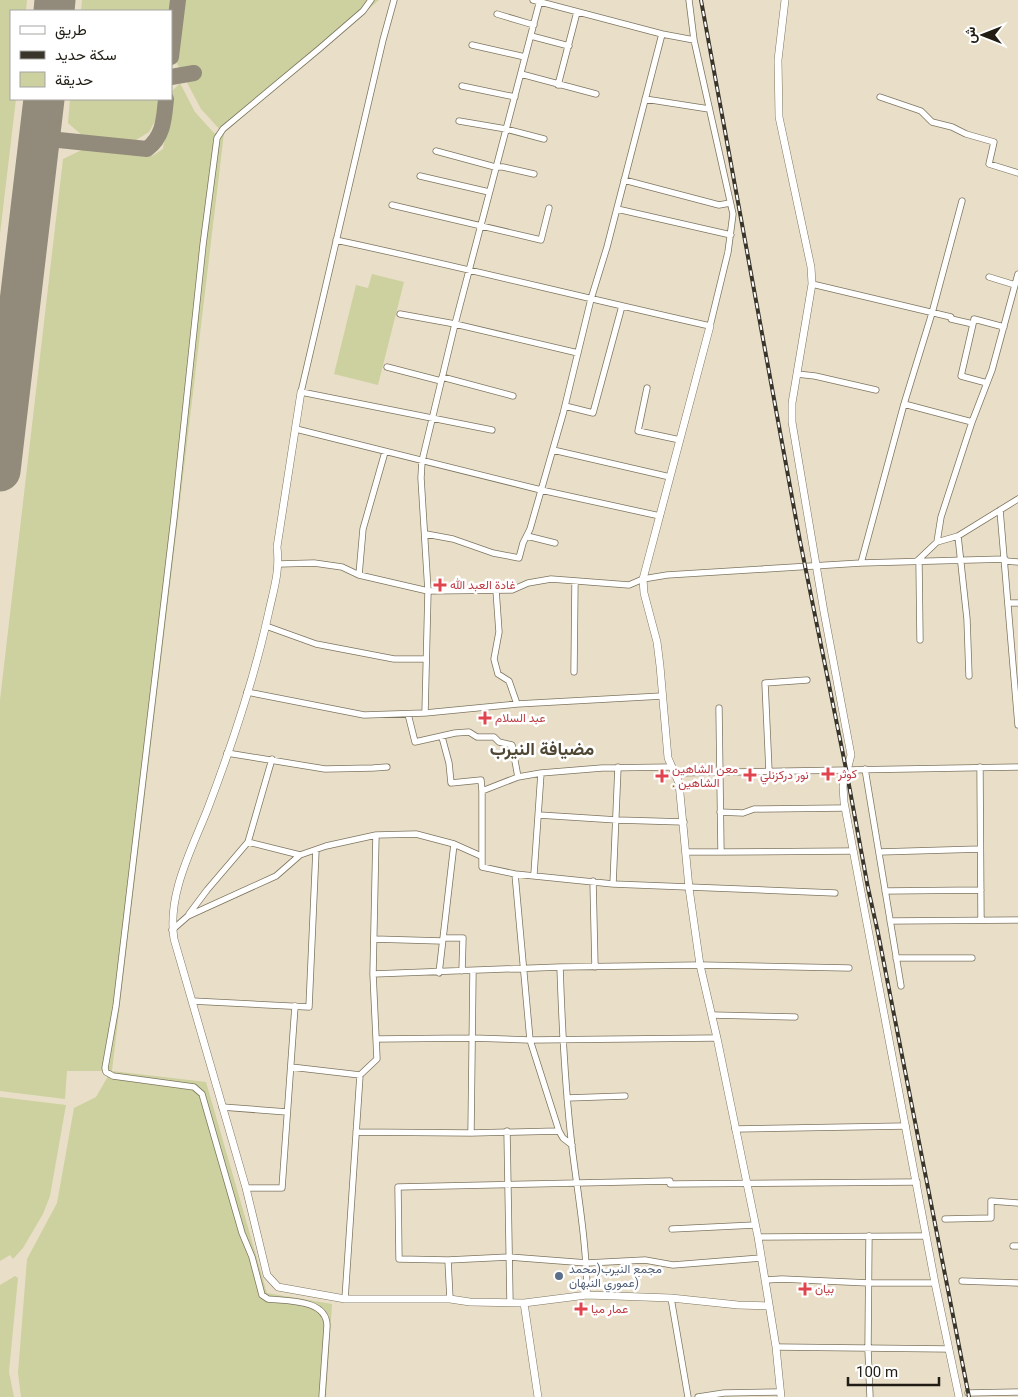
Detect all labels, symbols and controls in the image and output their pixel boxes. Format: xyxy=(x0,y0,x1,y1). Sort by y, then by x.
legend xyxy=(10,10,172,100)
north arrow xyxy=(958,10,1008,60)
text: طريق xyxy=(55,21,87,40)
text: ش xyxy=(962,26,979,43)
text: سكة حديد xyxy=(55,46,117,64)
text: حديقة xyxy=(55,71,93,89)
place label: غادة العبد الله xyxy=(450,578,515,592)
marker: غادة العبد الله xyxy=(434,579,446,591)
place label: عبد السلام xyxy=(495,711,546,726)
marker: عبد السلام xyxy=(479,712,491,724)
district label: مضيافة النيرب xyxy=(490,738,594,760)
place label: معن الشاهين . الشاهين xyxy=(672,762,738,791)
place label: كوثر xyxy=(837,767,857,782)
place label: نور دركزنلي xyxy=(760,768,809,785)
marker: كوثر xyxy=(822,768,834,780)
marker: نور دركزنلي xyxy=(744,769,756,781)
marker: معن الشاهين . الشاهين xyxy=(656,770,668,782)
place label: مجمع النيرب(محمد عموري النبهان) xyxy=(569,1262,662,1293)
marker: مجمع النيرب(محمد عموري النبهان) xyxy=(553,1270,565,1282)
place label: بيان xyxy=(815,1282,834,1296)
marker: بيان xyxy=(799,1283,811,1295)
place label: عمار ميا xyxy=(591,1302,628,1317)
marker: عمار ميا xyxy=(575,1303,587,1315)
scale bar xyxy=(848,1354,939,1386)
text: 100 m xyxy=(856,1363,898,1381)

